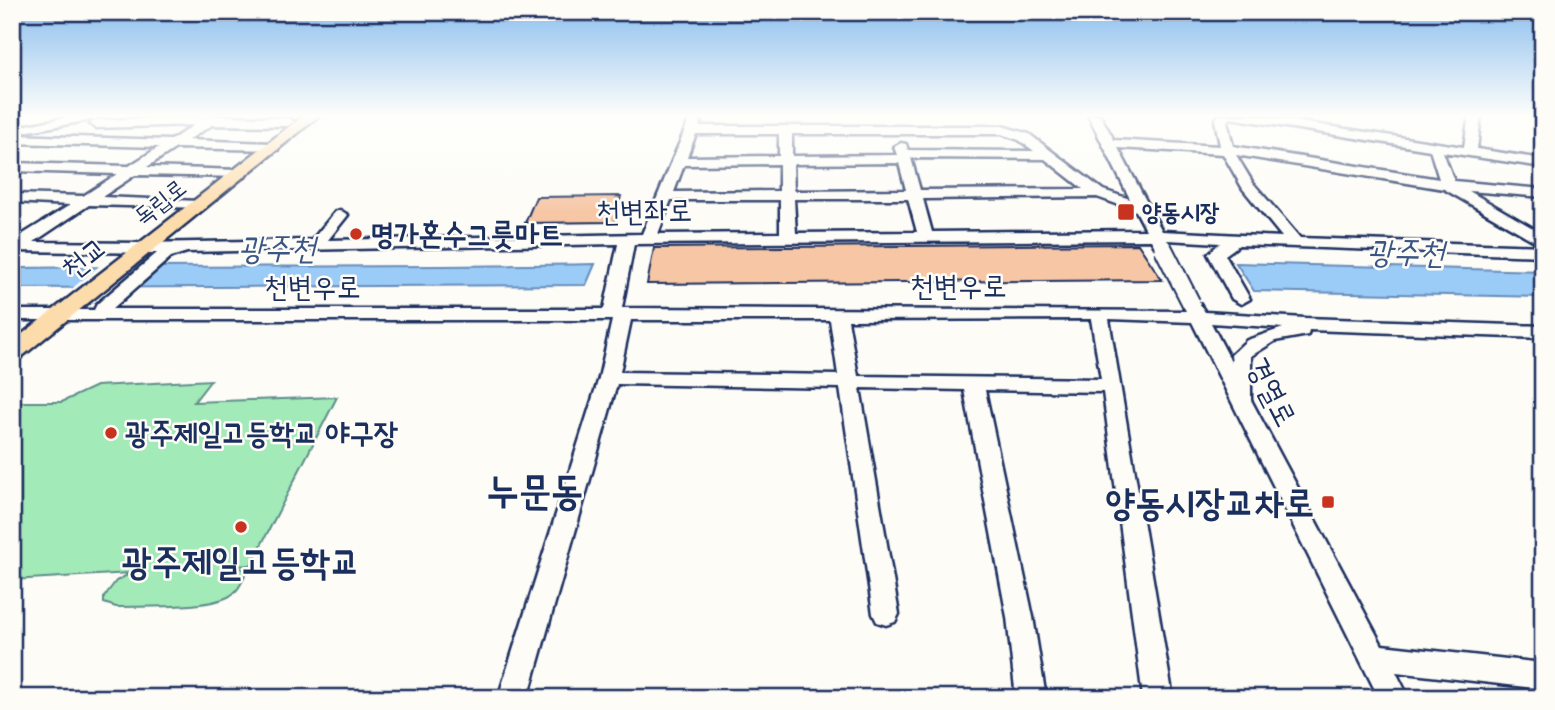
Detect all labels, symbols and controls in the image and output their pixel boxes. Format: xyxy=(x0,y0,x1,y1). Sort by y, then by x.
street label: 독립로 xyxy=(128,172,192,232)
street label: 천변좌로 xyxy=(595,191,693,231)
place label: 양동시장 xyxy=(1142,197,1220,227)
marker: 양동시장 xyxy=(1116,202,1136,222)
place label: 명가혼수그릇마트 xyxy=(370,215,563,253)
marker: 명가혼수그릇마트 xyxy=(348,226,364,242)
street label: 천교 xyxy=(53,228,115,288)
water label: 광주천 xyxy=(238,228,319,269)
water label: 광주천 xyxy=(1367,231,1448,274)
street label: 천변우로 xyxy=(910,267,1006,305)
street label: 천변우로 xyxy=(264,268,360,306)
street label: 경열로 xyxy=(1239,351,1305,433)
place label: 광주제일고등학교 야구장 xyxy=(125,414,398,452)
marker: 광주제일고등학교 야구장 xyxy=(103,425,119,441)
district label: 누문동 xyxy=(487,466,583,516)
place label: 양동시장교차로 xyxy=(1106,479,1314,526)
marker: 양동시장교차로 xyxy=(1320,494,1336,510)
marker: 광주제일고등학교 xyxy=(233,519,249,535)
place label: 광주제일고등학교 xyxy=(122,538,360,585)

